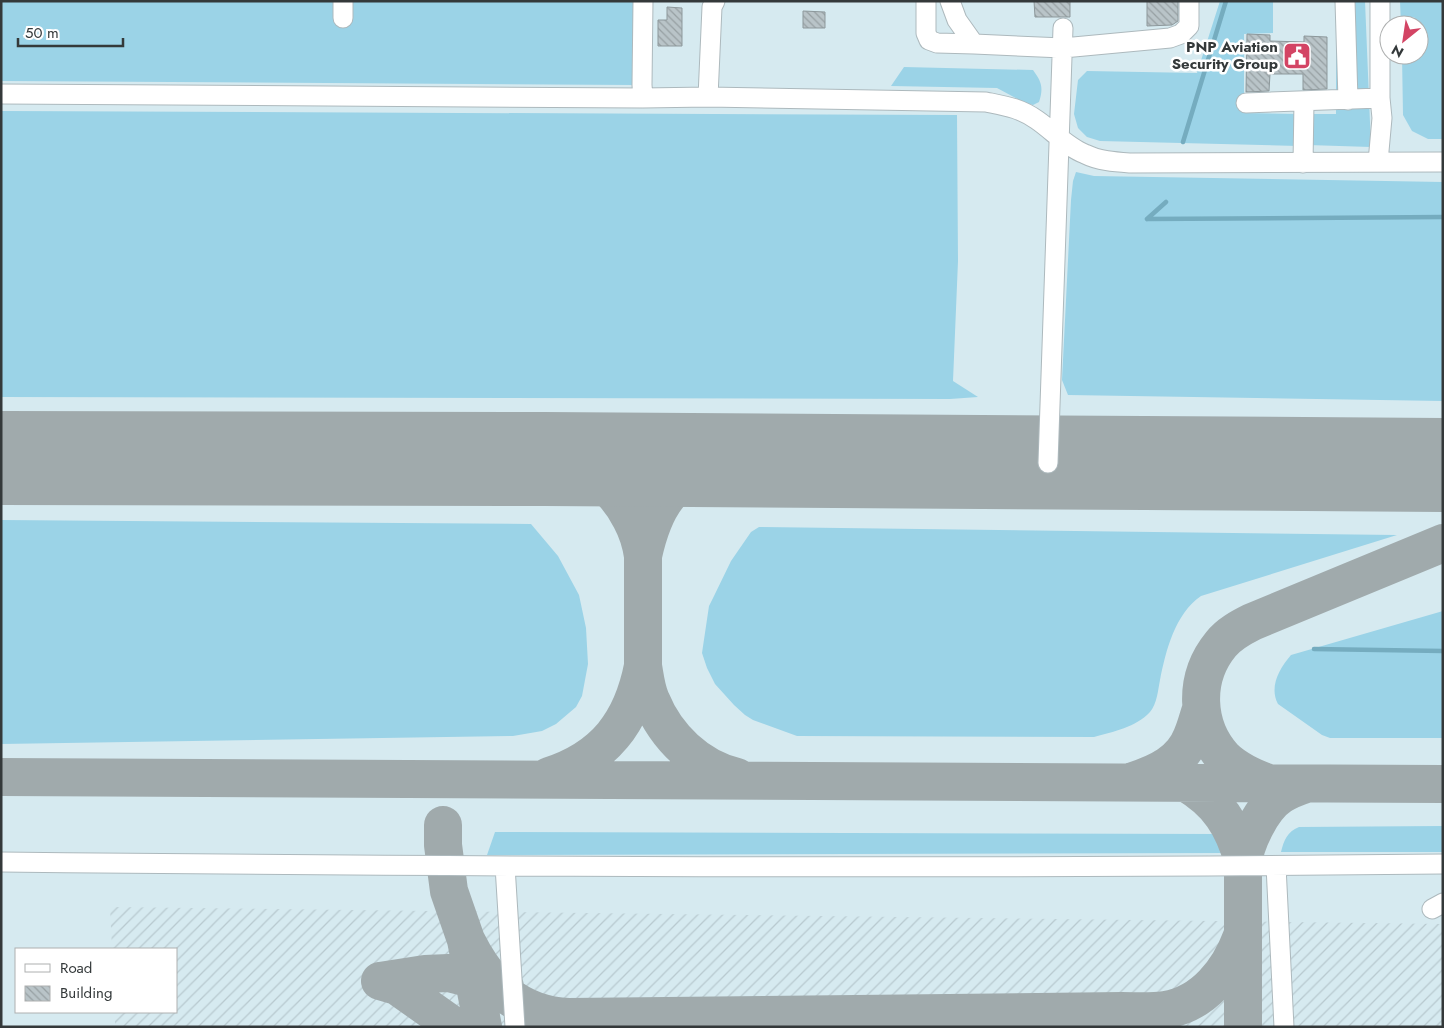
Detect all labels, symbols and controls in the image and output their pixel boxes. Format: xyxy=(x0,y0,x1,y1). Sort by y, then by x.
scale bar xyxy=(18,15,122,47)
north arrow xyxy=(1379,15,1429,65)
text: 50 m xyxy=(25,22,59,44)
place label: PNP Aviation Security Group xyxy=(1172,36,1278,75)
text: N xyxy=(1388,40,1407,63)
public building icon: PNP Aviation Security Group xyxy=(1282,41,1312,71)
legend xyxy=(15,948,178,1013)
text: Road xyxy=(60,957,92,979)
text: Building xyxy=(60,982,112,1004)

